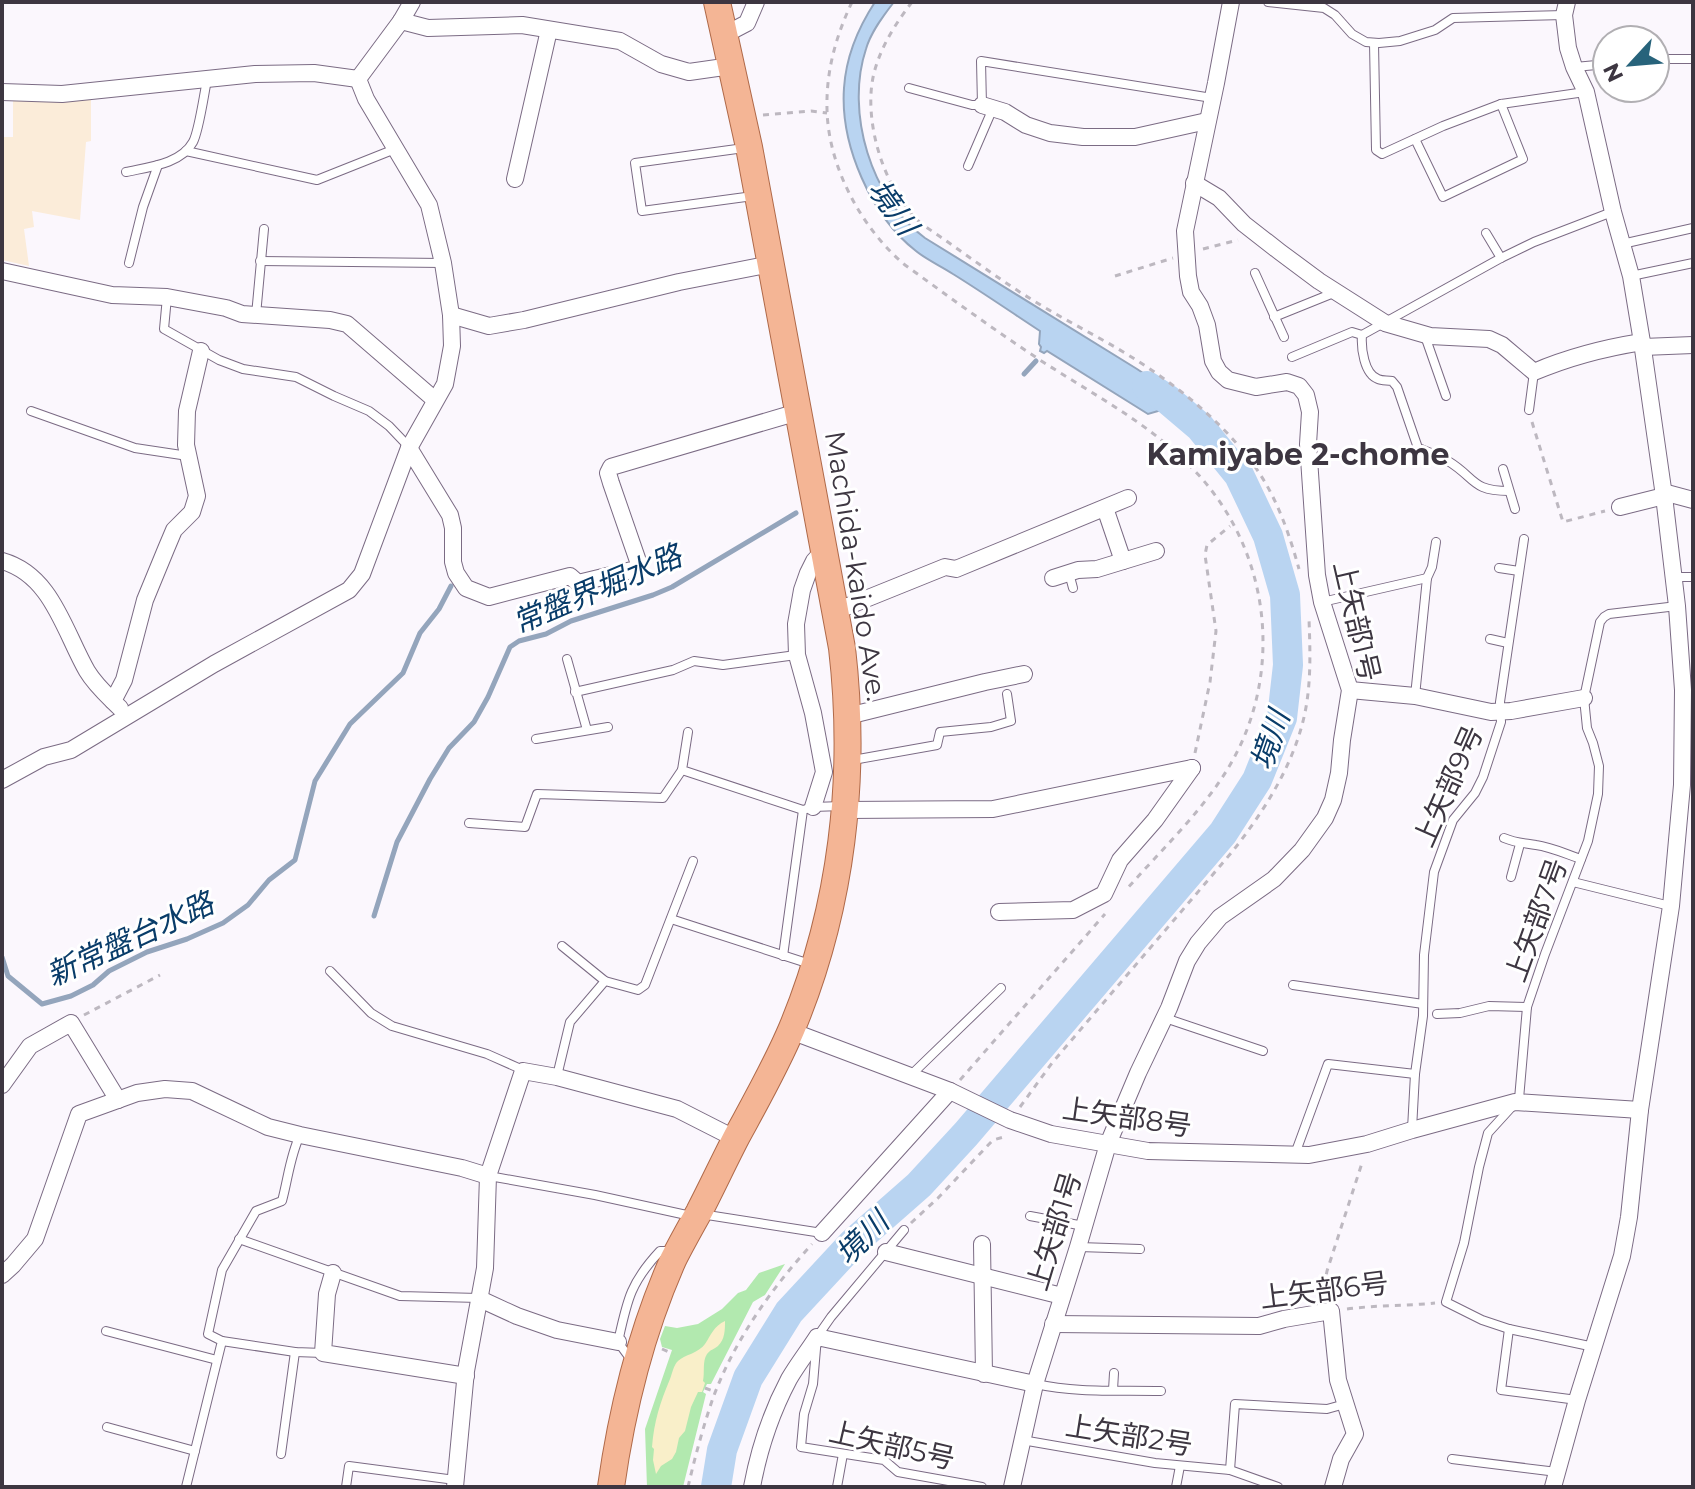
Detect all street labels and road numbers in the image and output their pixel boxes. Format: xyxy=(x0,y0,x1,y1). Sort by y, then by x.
street label: Machida-kaido Ave. xyxy=(818,429,894,703)
street label: 上矢部1号 xyxy=(1327,558,1387,684)
street label: 上矢部9号 xyxy=(1406,720,1490,852)
street label: 上矢部7号 xyxy=(1498,854,1574,986)
street label: 上矢部8号 xyxy=(1060,1091,1194,1143)
street label: 上矢部1号 xyxy=(1020,1168,1088,1294)
street label: 上矢部6号 xyxy=(1258,1265,1390,1315)
street label: 上矢部2号 xyxy=(1063,1408,1195,1462)
street label: 上矢部5号 xyxy=(826,1414,958,1476)

